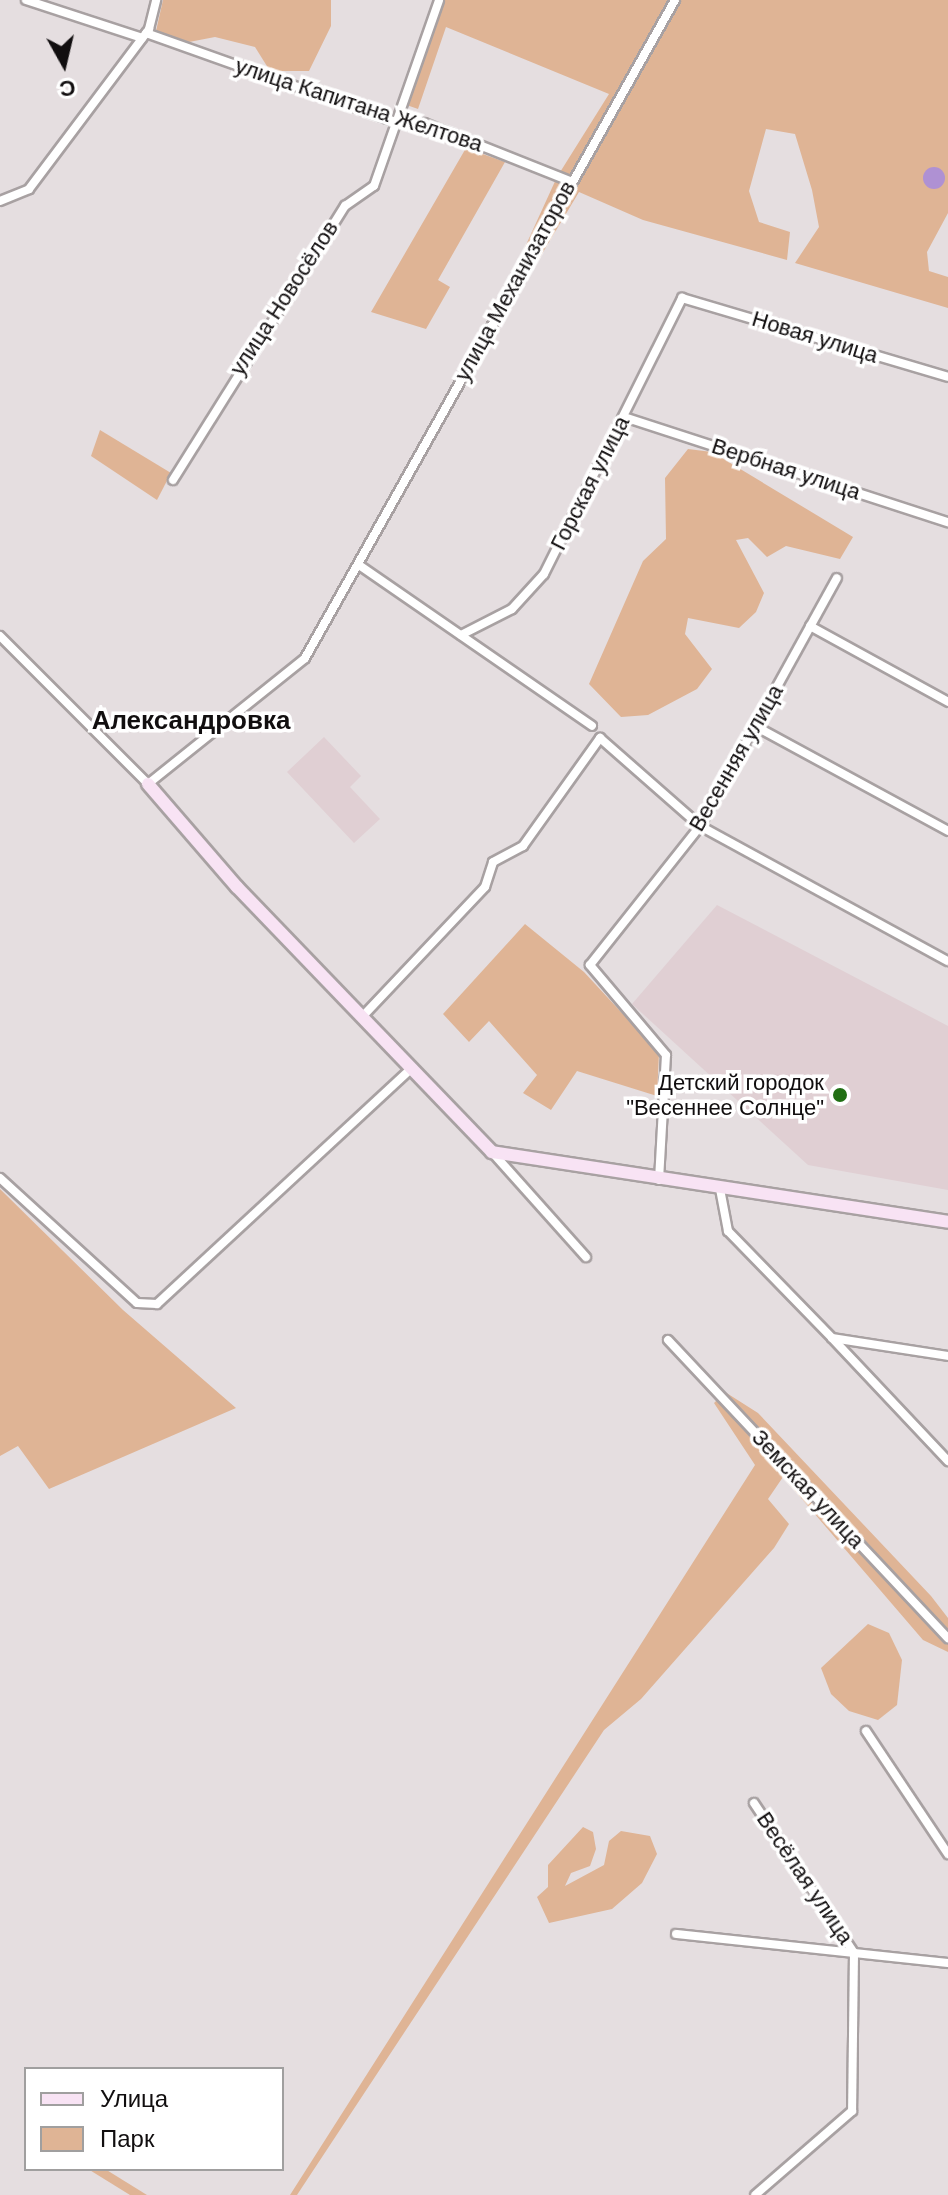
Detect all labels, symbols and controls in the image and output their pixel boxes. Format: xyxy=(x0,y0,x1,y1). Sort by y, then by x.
north arrow xyxy=(24,24,104,104)
street label: улица Капитана Желтова xyxy=(232,53,486,157)
text: С xyxy=(58,75,77,102)
street label: улица Механизаторов xyxy=(449,176,581,386)
street label: улица Новосёлов xyxy=(224,216,344,380)
street label: Новая улица xyxy=(749,305,881,369)
street label: Горская улица xyxy=(545,412,635,554)
street label: Вербная улица xyxy=(708,433,864,505)
street label: Весенняя улица xyxy=(683,680,789,836)
district label: Александровка xyxy=(92,705,290,737)
place label: Детский городок "Весеннее Солнце" xyxy=(626,1069,824,1120)
marker: Детский городок "Весеннее Солнце" xyxy=(831,1086,849,1104)
street label: Земская улица xyxy=(746,1424,870,1554)
street label: Весёлая улица xyxy=(751,1807,859,1949)
legend xyxy=(24,2067,284,2171)
text: Улица xyxy=(100,2085,168,2112)
text: Парк xyxy=(100,2125,154,2152)

